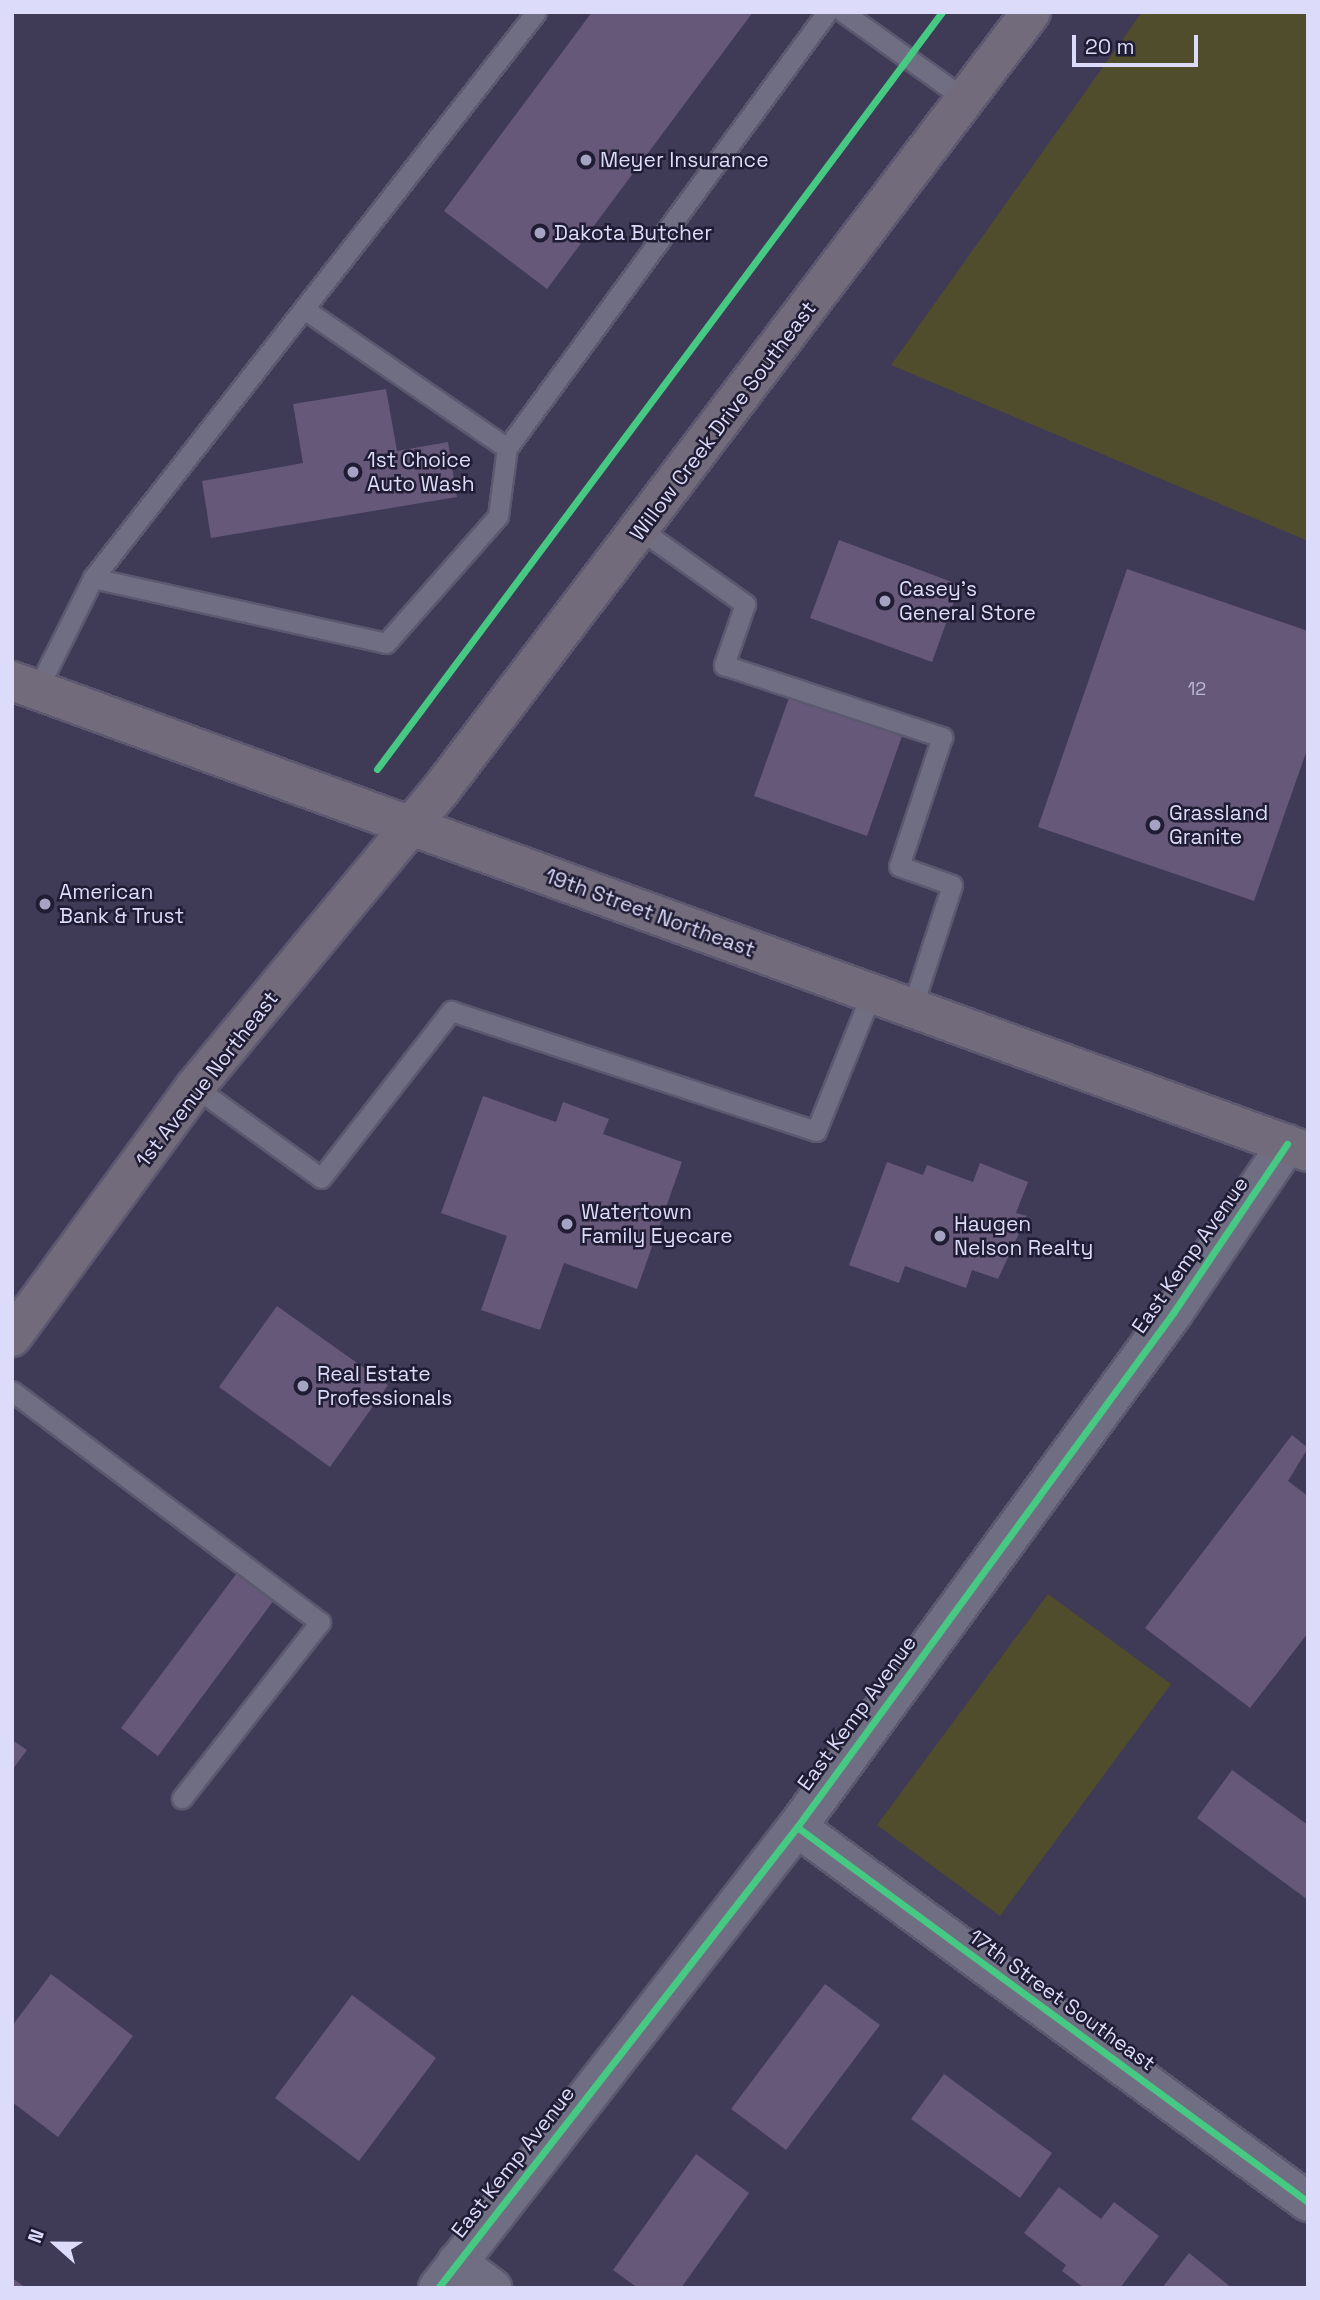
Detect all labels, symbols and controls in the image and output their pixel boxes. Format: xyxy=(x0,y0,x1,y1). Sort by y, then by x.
scale bar xyxy=(1075,21,1201,65)
text: 20 m xyxy=(1085,33,1135,60)
place label: Meyer Insurance xyxy=(600,147,769,173)
marker: Meyer Insurance xyxy=(578,152,594,168)
place label: Dakota Butcher xyxy=(554,220,712,246)
marker: Dakota Butcher xyxy=(532,225,548,241)
street label: Willow Creek Drive Southeast xyxy=(625,296,821,546)
place label: 1st Choice Auto Wash xyxy=(367,447,475,497)
marker: 1st Choice Auto Wash xyxy=(345,464,361,480)
place label: Casey's General Store xyxy=(899,576,1036,626)
marker: Casey's General Store xyxy=(877,593,893,609)
house number: 12 xyxy=(1188,678,1206,700)
place label: Grassland Granite xyxy=(1169,800,1268,850)
marker: Grassland Granite xyxy=(1147,817,1163,833)
street label: 19th Street Northeast xyxy=(542,863,758,963)
place label: American Bank & Trust xyxy=(59,879,185,929)
marker: American Bank & Trust xyxy=(37,896,53,912)
street label: 1st Avenue Northeast xyxy=(130,986,284,1172)
street label: East Kemp Avenue xyxy=(1126,1172,1254,1338)
place label: Watertown Family Eyecare xyxy=(581,1199,733,1249)
place label: Haugen Nelson Realty xyxy=(954,1211,1093,1261)
marker: Watertown Family Eyecare xyxy=(559,1216,575,1232)
marker: Haugen Nelson Realty xyxy=(932,1228,948,1244)
place label: Real Estate Professionals xyxy=(317,1361,452,1411)
marker: Real Estate Professionals xyxy=(295,1378,311,1394)
street label: East Kemp Avenue xyxy=(792,1630,922,1796)
street label: 17th Street Southeast xyxy=(964,1924,1160,2076)
street label: East Kemp Avenue xyxy=(446,2081,580,2243)
north arrow xyxy=(21,2209,91,2279)
text: N xyxy=(22,2226,50,2247)

